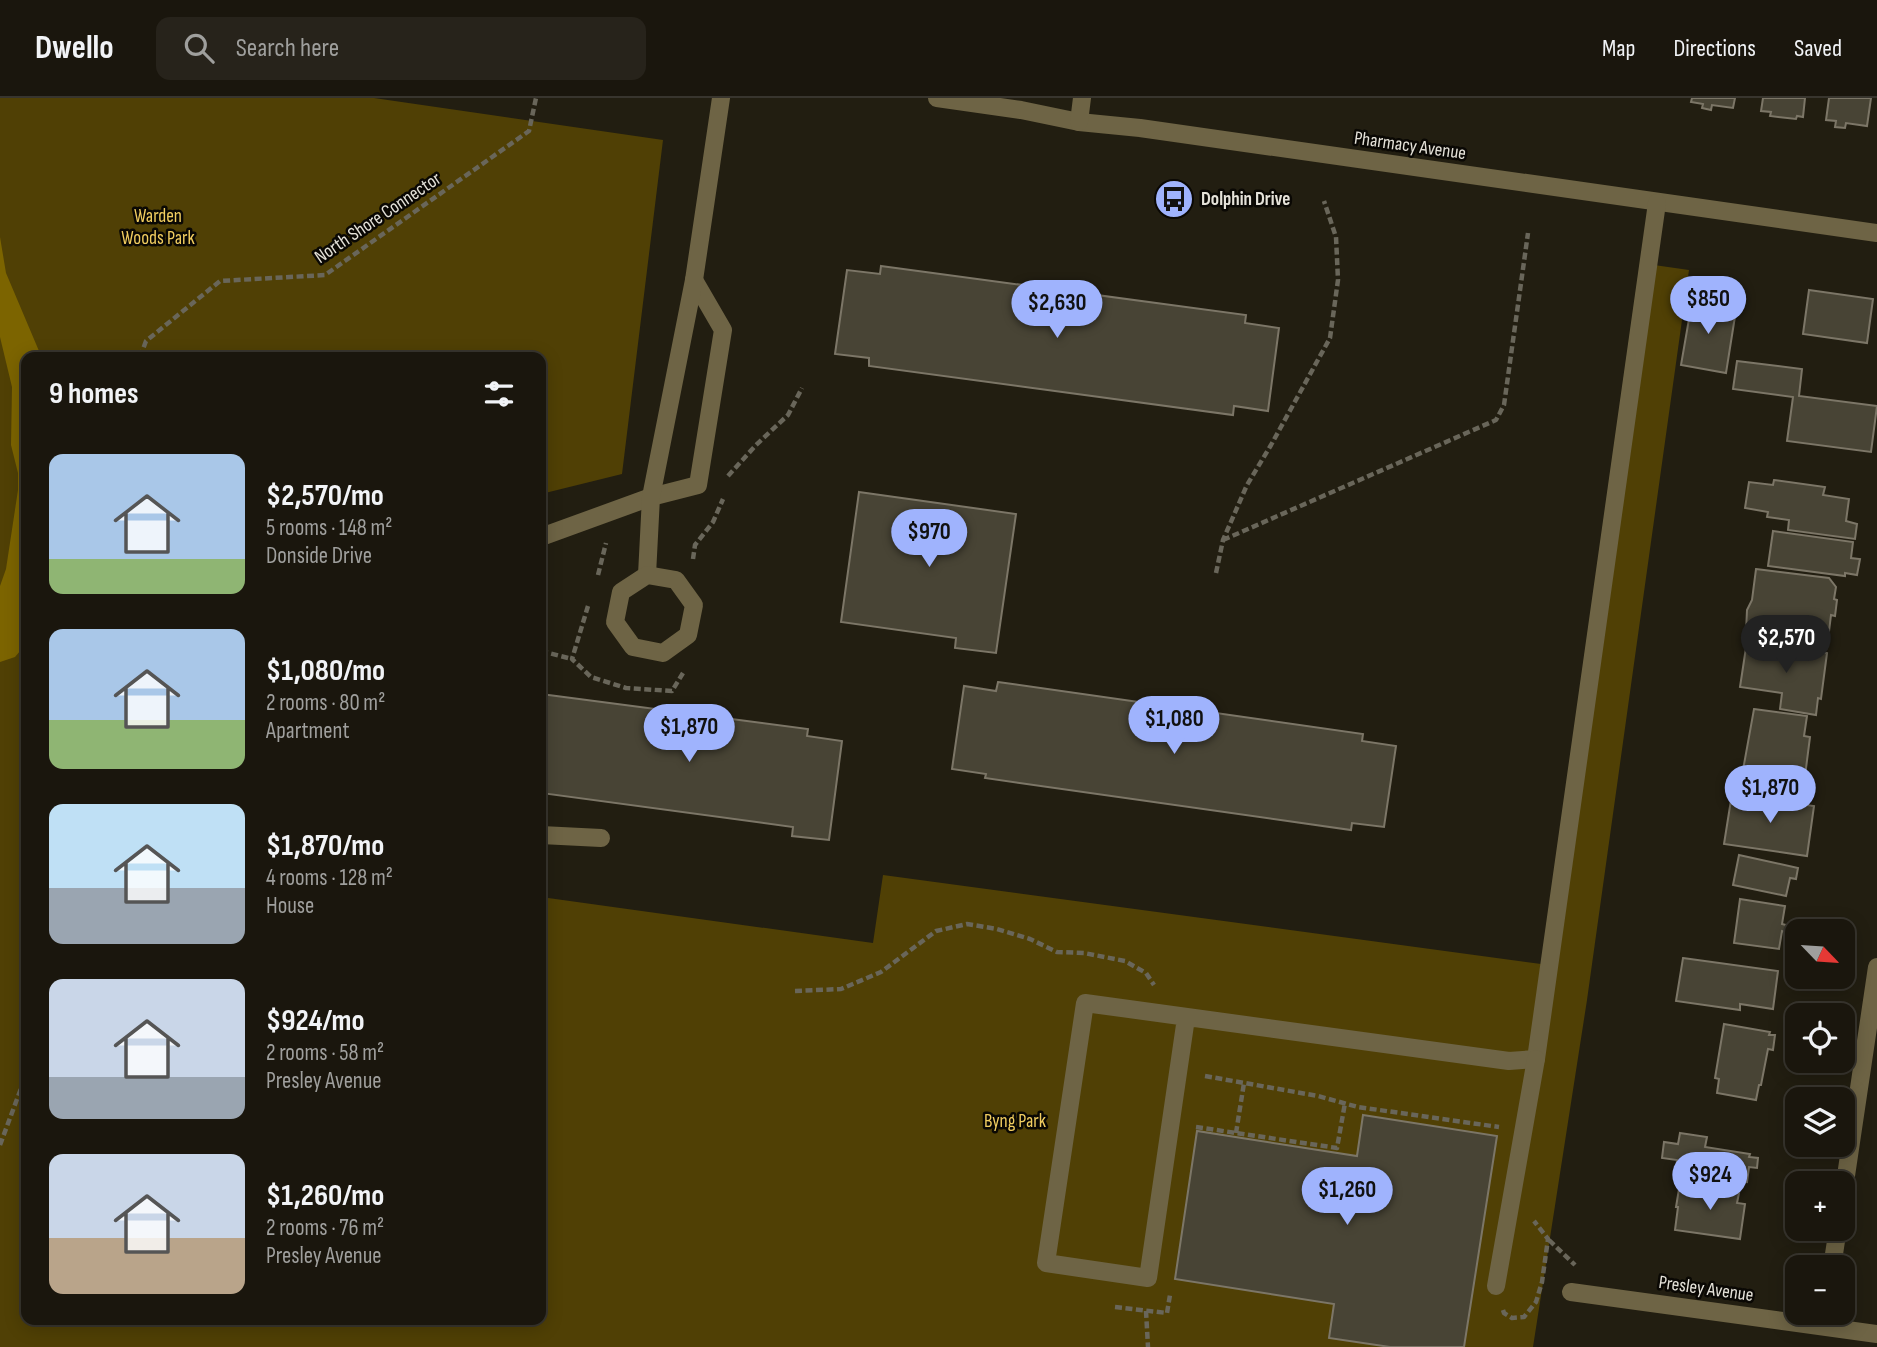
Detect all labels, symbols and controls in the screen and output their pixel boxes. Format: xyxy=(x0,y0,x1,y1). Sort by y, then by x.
search box xyxy=(156,17,646,80)
text: Dwello xyxy=(35,28,114,68)
icon: search xyxy=(180,29,218,67)
text: Search here xyxy=(236,33,339,64)
text: Map xyxy=(1602,34,1635,63)
text: Directions xyxy=(1673,34,1756,63)
text: Saved xyxy=(1794,34,1842,63)
street label: Pharmacy Avenue xyxy=(1353,127,1467,165)
street label: North Shore Connector xyxy=(310,167,446,269)
bus stop icon: Dolphin Drive xyxy=(1153,178,1195,220)
place label: Dolphin Drive xyxy=(1201,188,1290,211)
park label: Warden Woods Park xyxy=(121,205,195,250)
pin: $850 xyxy=(1667,276,1749,336)
pin: $2,630 xyxy=(1000,280,1114,340)
text: $850 xyxy=(1686,285,1730,313)
text: $2,630 xyxy=(1027,289,1087,317)
icon: filters xyxy=(480,375,518,413)
text: 9 homes xyxy=(49,376,139,412)
text: $2,570/mo xyxy=(266,478,384,514)
icon: home xyxy=(105,482,189,566)
pin: $970 xyxy=(888,510,970,569)
text: 5 rooms · 148 m² xyxy=(266,514,393,542)
text: $970 xyxy=(907,518,951,546)
text: Donside Drive xyxy=(266,542,372,570)
pin: $2,570 xyxy=(1729,616,1843,675)
text: $2,570 xyxy=(1757,624,1815,652)
text: $1,080/mo xyxy=(266,653,385,689)
icon: home xyxy=(105,657,189,741)
text: 2 rooms · 80 m² xyxy=(266,689,385,717)
pin: $1,080 xyxy=(1117,696,1231,756)
pin: $1,870 xyxy=(632,704,746,764)
text: $1,080 xyxy=(1144,705,1204,733)
text: $1,870 xyxy=(660,713,718,741)
text: Apartment xyxy=(266,717,350,745)
pin: $1,870 xyxy=(1713,766,1827,825)
text: $1,870 xyxy=(1741,774,1799,802)
text: $1,870/mo xyxy=(266,828,384,864)
icon: home xyxy=(105,832,189,916)
text: 4 rooms · 128 m² xyxy=(266,864,393,892)
text: House xyxy=(266,892,314,920)
north arrow xyxy=(1785,919,1855,989)
map controls xyxy=(1785,919,1855,1325)
text: $924/mo xyxy=(266,1003,365,1039)
button: locate xyxy=(1785,1003,1855,1073)
icon: home xyxy=(105,1007,189,1091)
text: 2 rooms · 58 m² xyxy=(266,1039,384,1067)
text: Presley Avenue xyxy=(266,1067,382,1095)
button: layers xyxy=(1785,1087,1855,1157)
park label: Byng Park xyxy=(984,1110,1047,1133)
pin: $924 xyxy=(1669,1152,1751,1212)
text: $924 xyxy=(1688,1161,1732,1189)
pin: $1,260 xyxy=(1290,1168,1404,1227)
button: + xyxy=(1785,1171,1855,1241)
text: $1,260 xyxy=(1318,1176,1376,1204)
text: $1,260/mo xyxy=(266,1178,384,1214)
icon: home xyxy=(105,1182,189,1266)
text: 2 rooms · 76 m² xyxy=(266,1214,384,1242)
text: Presley Avenue xyxy=(266,1242,382,1270)
button: − xyxy=(1785,1255,1855,1325)
street label: Presley Avenue xyxy=(1657,1271,1755,1307)

